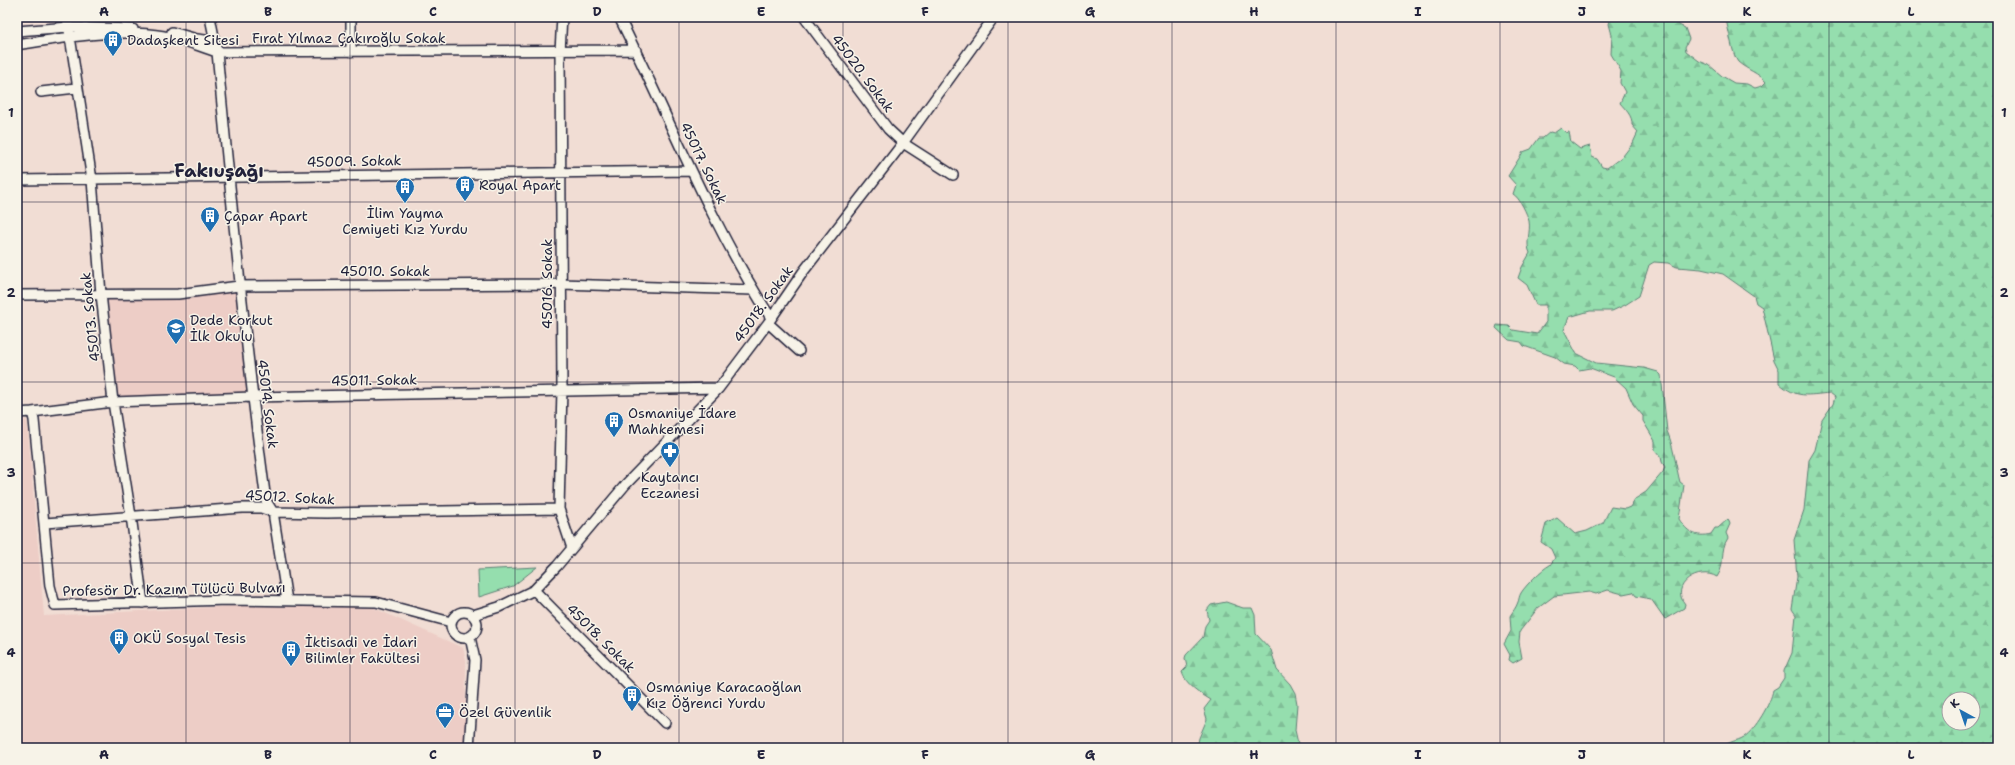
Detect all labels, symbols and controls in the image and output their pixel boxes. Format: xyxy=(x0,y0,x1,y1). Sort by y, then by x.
text: A xyxy=(99,3,109,20)
text: B xyxy=(264,3,272,20)
text: C xyxy=(429,3,437,20)
text: D xyxy=(592,3,602,20)
text: E xyxy=(757,3,766,20)
text: F xyxy=(921,3,929,20)
text: G xyxy=(1085,3,1096,20)
text: H xyxy=(1249,3,1259,20)
text: I xyxy=(1414,3,1422,20)
text: J xyxy=(1578,3,1586,20)
text: K xyxy=(1743,3,1752,20)
text: L xyxy=(1907,3,1915,20)
building icon: Dadaşkent Sitesi xyxy=(102,29,124,57)
street label: Fırat Yılmaz Çakıroğlu Sokak xyxy=(252,29,446,47)
street label: 45020. Sokak xyxy=(828,30,898,116)
place label: Dadaşkent Sitesi xyxy=(127,31,239,49)
text: 1 xyxy=(8,104,14,121)
text: 1 xyxy=(2001,104,2007,121)
street label: 45017. Sokak xyxy=(676,119,732,207)
street label: 45009. Sokak xyxy=(306,151,402,171)
district label: Fakıuşağı xyxy=(174,159,264,183)
building icon: Royal Apart xyxy=(454,174,476,202)
building icon: İlim Yayma Cemiyeti Kız Yurdu xyxy=(394,176,416,204)
place label: Royal Apart xyxy=(479,176,561,194)
place label: İlim Yayma Cemiyeti Kız Yurdu xyxy=(342,204,468,238)
building icon: Çapar Apart xyxy=(199,205,221,233)
place label: Çapar Apart xyxy=(224,207,308,225)
street label: 45016. Sokak xyxy=(538,239,556,329)
street label: 45010. Sokak xyxy=(340,262,430,280)
street label: 45018. Sokak xyxy=(729,262,797,346)
street label: 45013. Sokak xyxy=(76,271,104,363)
text: 2 xyxy=(6,284,16,301)
text: 2 xyxy=(1999,284,2009,301)
place label: Dede Korkut İlk Okulu xyxy=(190,311,273,345)
school or university icon: Dede Korkut İlk Okulu xyxy=(165,317,187,345)
street label: 45014. Sokak xyxy=(254,358,282,450)
street label: 45011. Sokak xyxy=(331,370,417,390)
place label: Osmaniye İdare Mahkemesi xyxy=(628,404,737,438)
building icon: Osmaniye İdare Mahkemesi xyxy=(603,410,625,438)
pharmacy icon: Kaytancı Eczanesi xyxy=(659,440,681,468)
text: 3 xyxy=(6,464,16,481)
text: 3 xyxy=(1999,464,2009,481)
place label: Kaytancı Eczanesi xyxy=(641,468,699,502)
street label: 45012. Sokak xyxy=(244,486,336,508)
street label: Profesör Dr. Kazım Tülücü Bulvarı xyxy=(62,578,286,600)
street label: 45018. Sokak xyxy=(563,600,639,676)
building icon: OKÜ Sosyal Tesis xyxy=(108,627,130,655)
place label: OKÜ Sosyal Tesis xyxy=(133,629,246,647)
place label: İktisadi ve İdari Bilimler Fakültesi xyxy=(305,633,420,667)
building icon: İktisadi ve İdari Bilimler Fakültesi xyxy=(280,639,302,667)
text: 4 xyxy=(6,644,16,661)
text: 4 xyxy=(1999,644,2009,661)
place label: Osmaniye Karacaoğlan Kız Öğrenci Yurdu xyxy=(646,678,802,712)
building icon: Osmaniye Karacaoğlan Kız Öğrenci Yurdu xyxy=(621,684,643,712)
north arrow xyxy=(1941,691,1981,731)
text: K xyxy=(1947,695,1963,712)
office icon: Özel Güvenlik xyxy=(434,701,456,729)
place label: Özel Güvenlik xyxy=(459,703,552,721)
text: A xyxy=(99,746,109,763)
text: B xyxy=(264,746,272,763)
text: C xyxy=(429,746,437,763)
text: D xyxy=(592,746,602,763)
text: E xyxy=(757,746,766,763)
text: F xyxy=(921,746,929,763)
text: G xyxy=(1085,746,1096,763)
text: H xyxy=(1249,746,1259,763)
text: I xyxy=(1414,746,1422,763)
text: J xyxy=(1578,746,1586,763)
text: K xyxy=(1743,746,1752,763)
text: L xyxy=(1907,746,1915,763)

